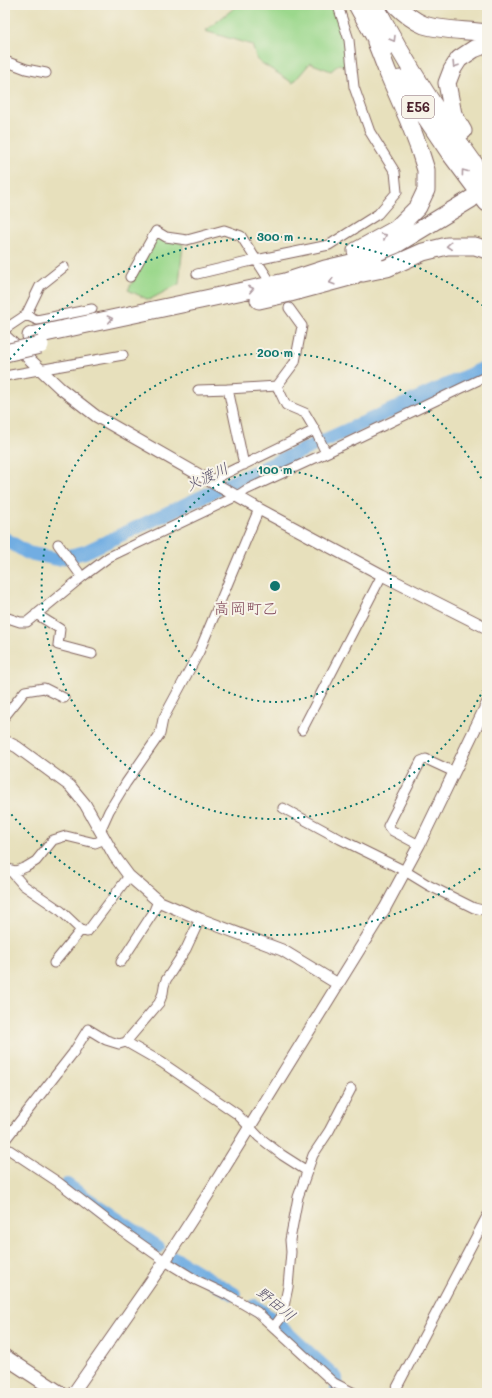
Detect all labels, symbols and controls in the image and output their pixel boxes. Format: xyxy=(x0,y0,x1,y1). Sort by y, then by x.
one-way arrow xyxy=(388,35,395,42)
one-way arrow xyxy=(453,61,460,68)
road number: E56 xyxy=(402,96,434,118)
one-way arrow xyxy=(461,169,469,176)
text: 300 m xyxy=(257,228,293,244)
one-way arrow xyxy=(379,233,387,241)
one-way arrow xyxy=(446,242,452,251)
one-way arrow xyxy=(329,277,336,286)
one-way arrow xyxy=(248,286,254,294)
one-way arrow xyxy=(107,315,114,324)
text: 200 m xyxy=(257,344,293,360)
water label: 火渡川 xyxy=(182,458,231,495)
text: 100 m xyxy=(258,461,292,477)
centre of rings xyxy=(268,579,282,593)
district label: 高岡町乙 xyxy=(214,597,278,618)
water label: 野田川 xyxy=(253,1281,300,1325)

